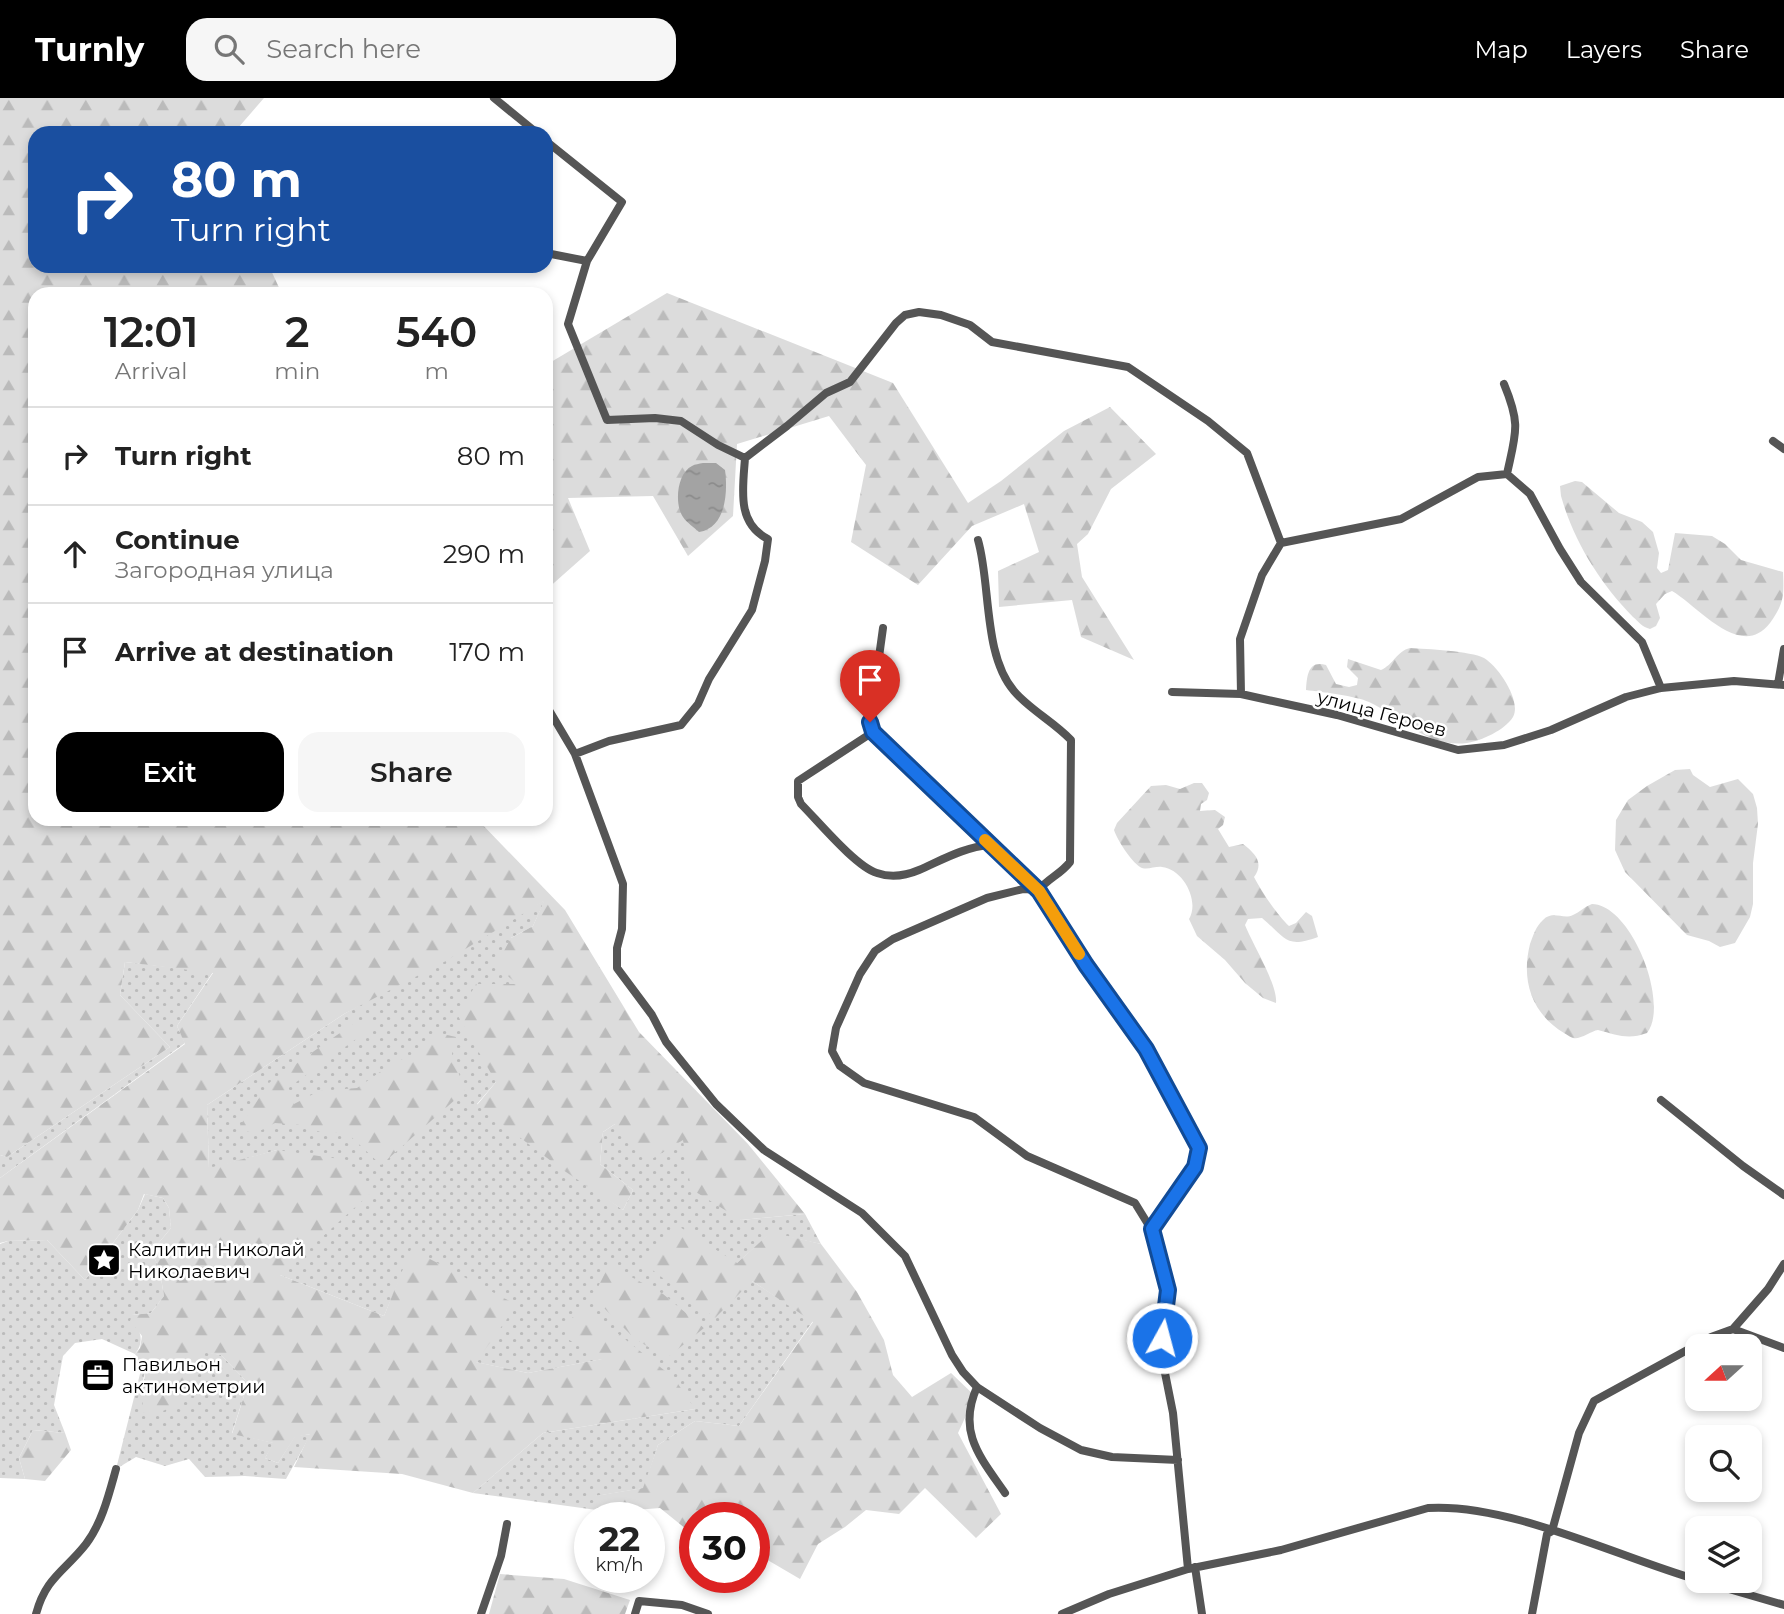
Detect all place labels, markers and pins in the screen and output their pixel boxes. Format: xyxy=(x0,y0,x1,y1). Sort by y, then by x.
pin xyxy=(840,650,900,722)
place label: Калитин Николай Николаевич xyxy=(128,1238,305,1283)
place icon: Калитин Николай Николаевич xyxy=(85,1241,123,1279)
place label: Павильон актинометрии xyxy=(122,1353,265,1398)
office icon: Павильон актинометрии xyxy=(79,1356,117,1394)

